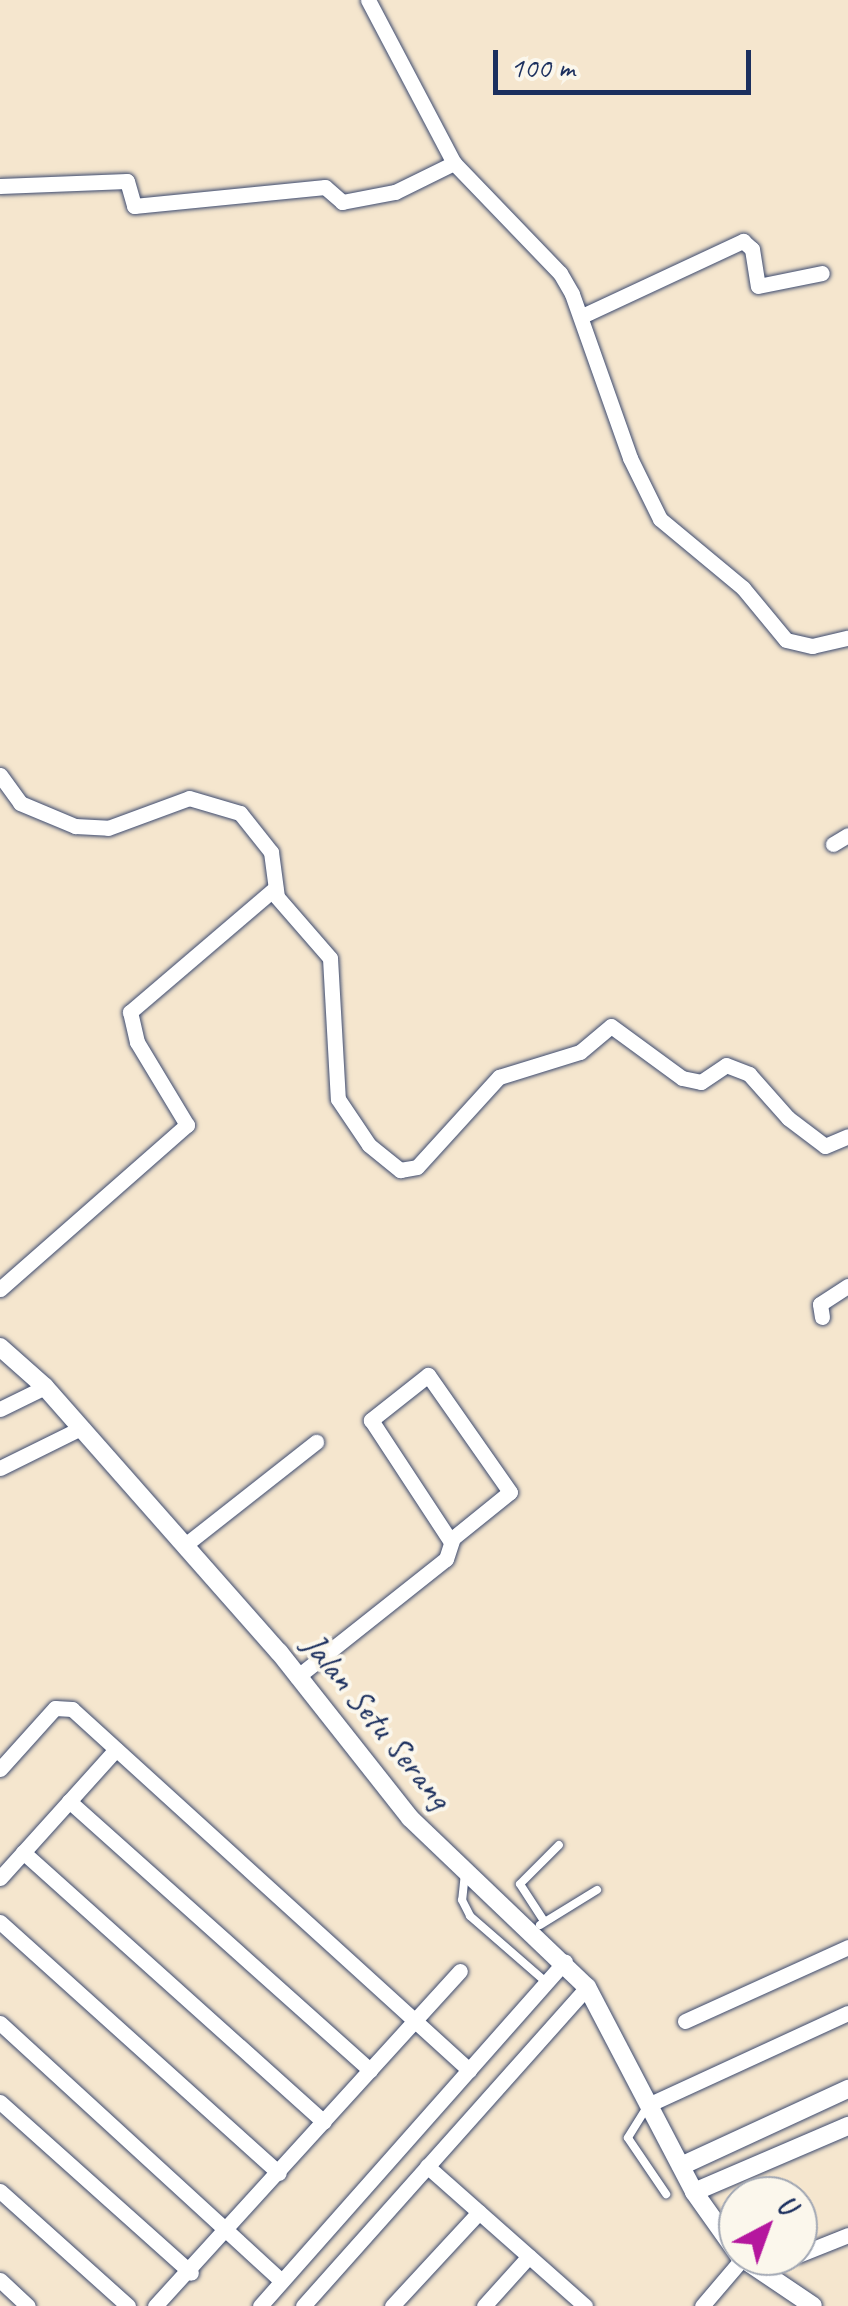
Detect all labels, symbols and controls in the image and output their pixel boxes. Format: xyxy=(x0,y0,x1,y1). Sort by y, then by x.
scale bar xyxy=(498,30,756,92)
text: 100 m xyxy=(510,48,575,86)
street label: Jalan Setu Serang xyxy=(294,1625,460,1817)
north arrow xyxy=(718,2176,818,2276)
text: U xyxy=(770,2187,803,2222)

